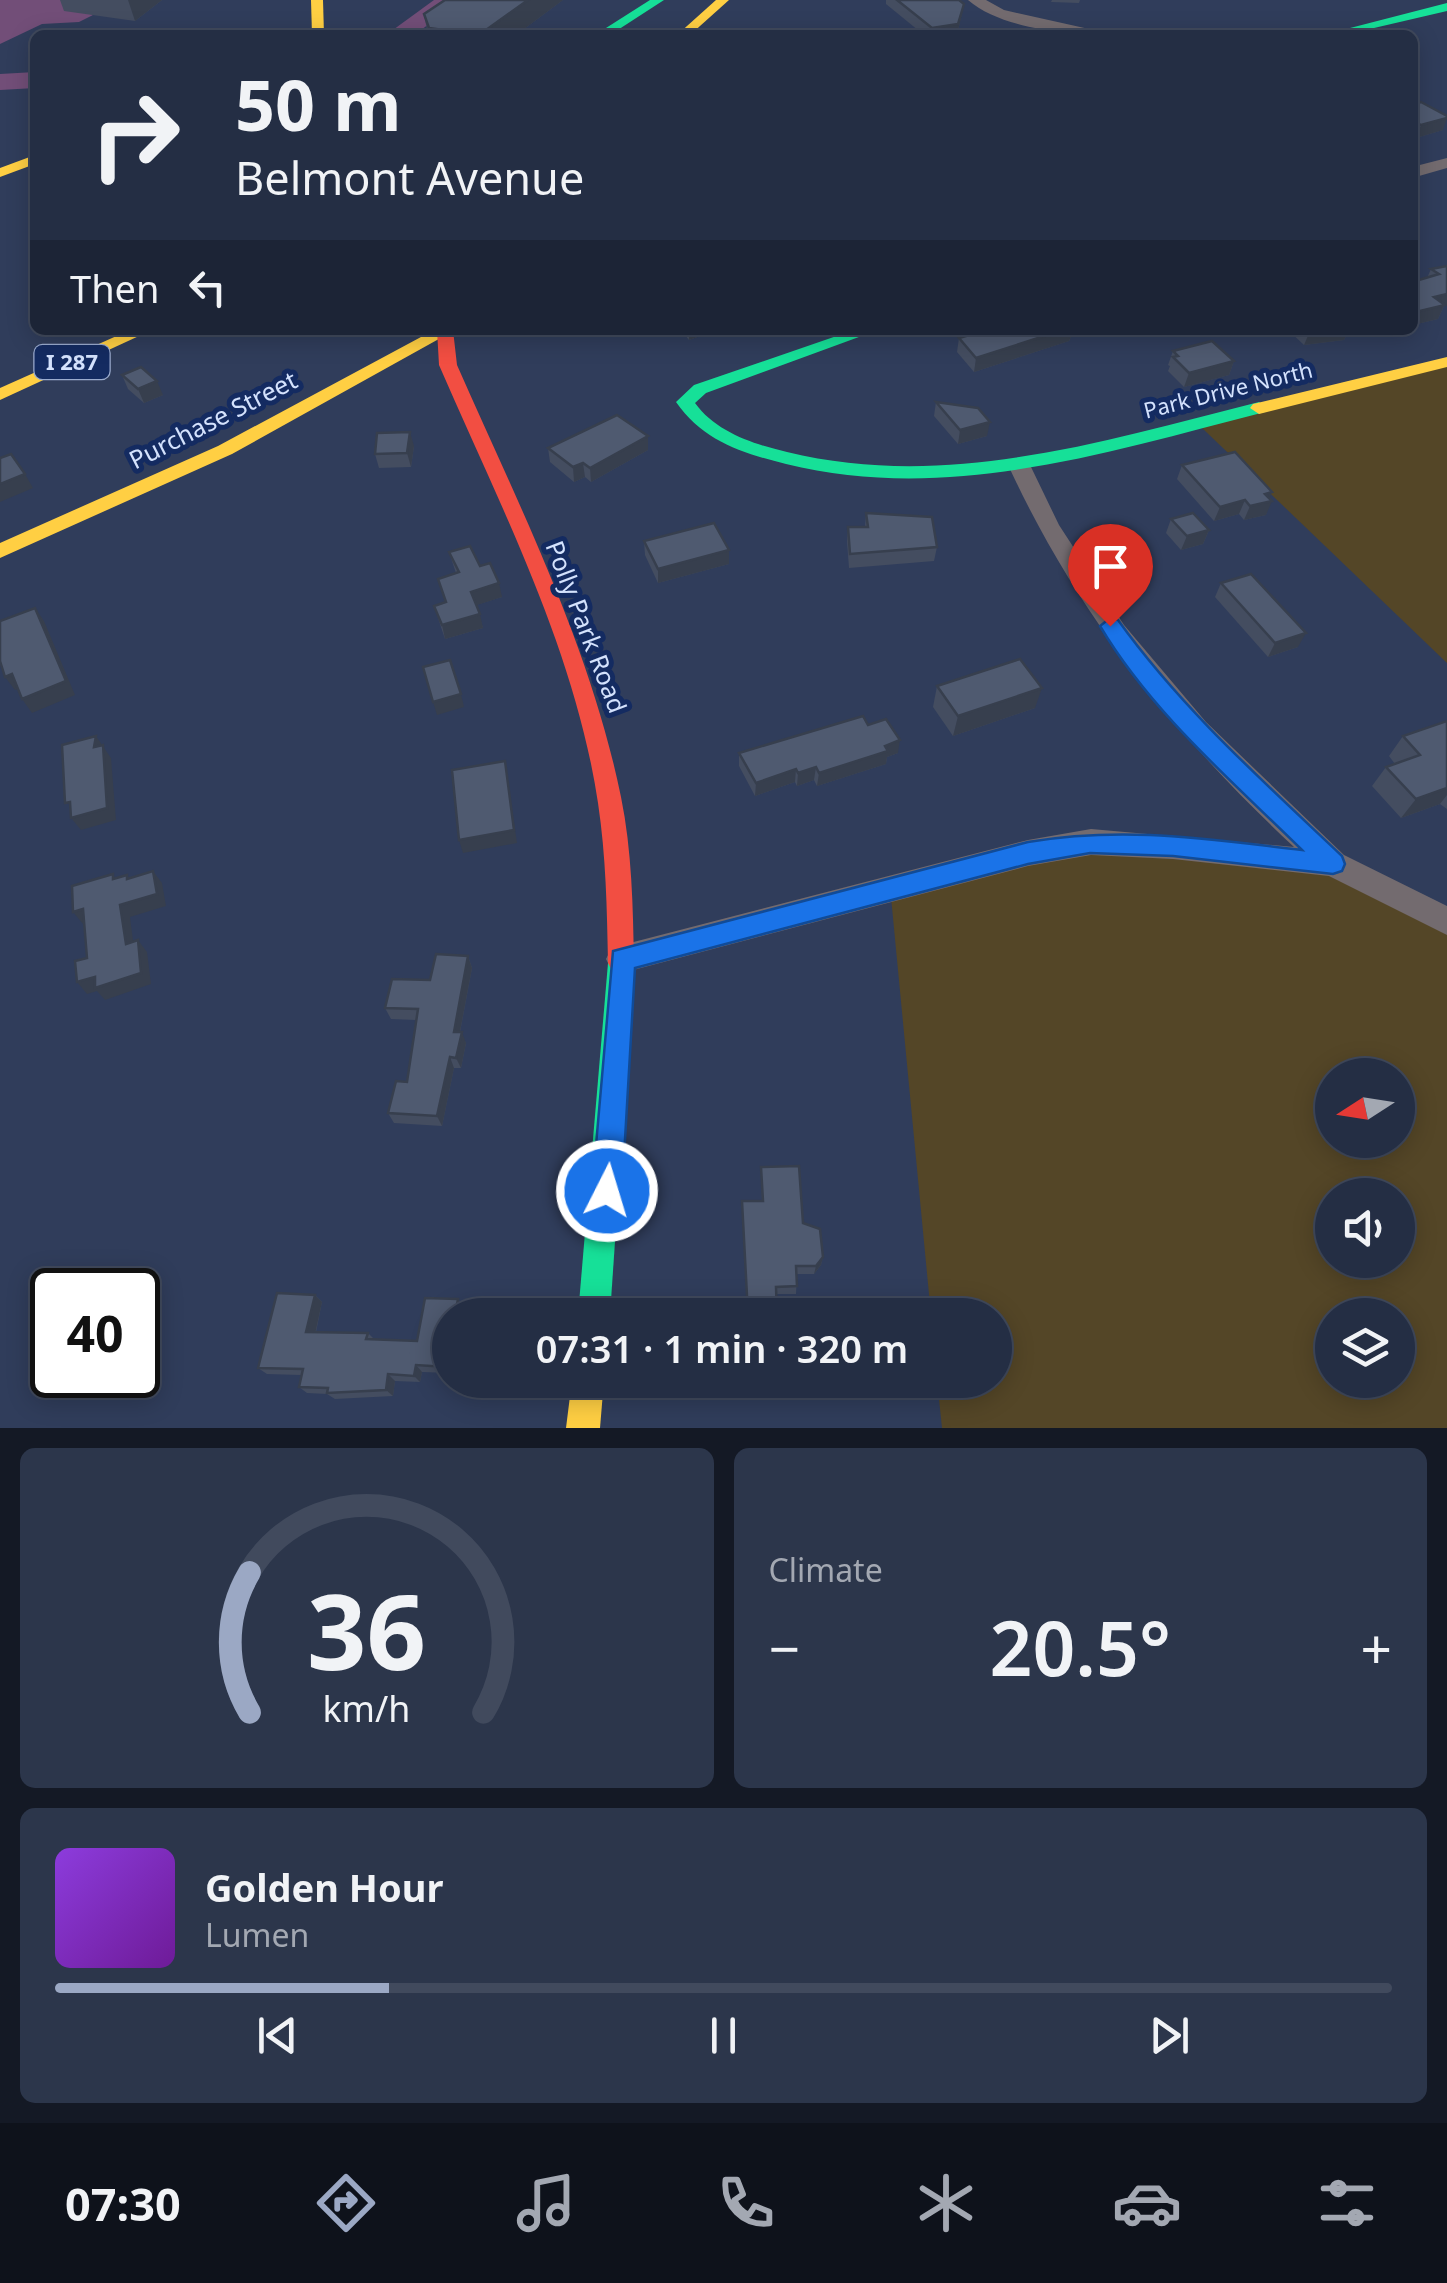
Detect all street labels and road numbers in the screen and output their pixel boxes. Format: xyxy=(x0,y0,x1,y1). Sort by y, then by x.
road number: I 287 xyxy=(34,345,110,379)
street label: Park Drive North xyxy=(1140,354,1315,425)
street label: Purchase Street xyxy=(123,362,302,476)
street label: Polly Park Road xyxy=(538,536,635,718)

